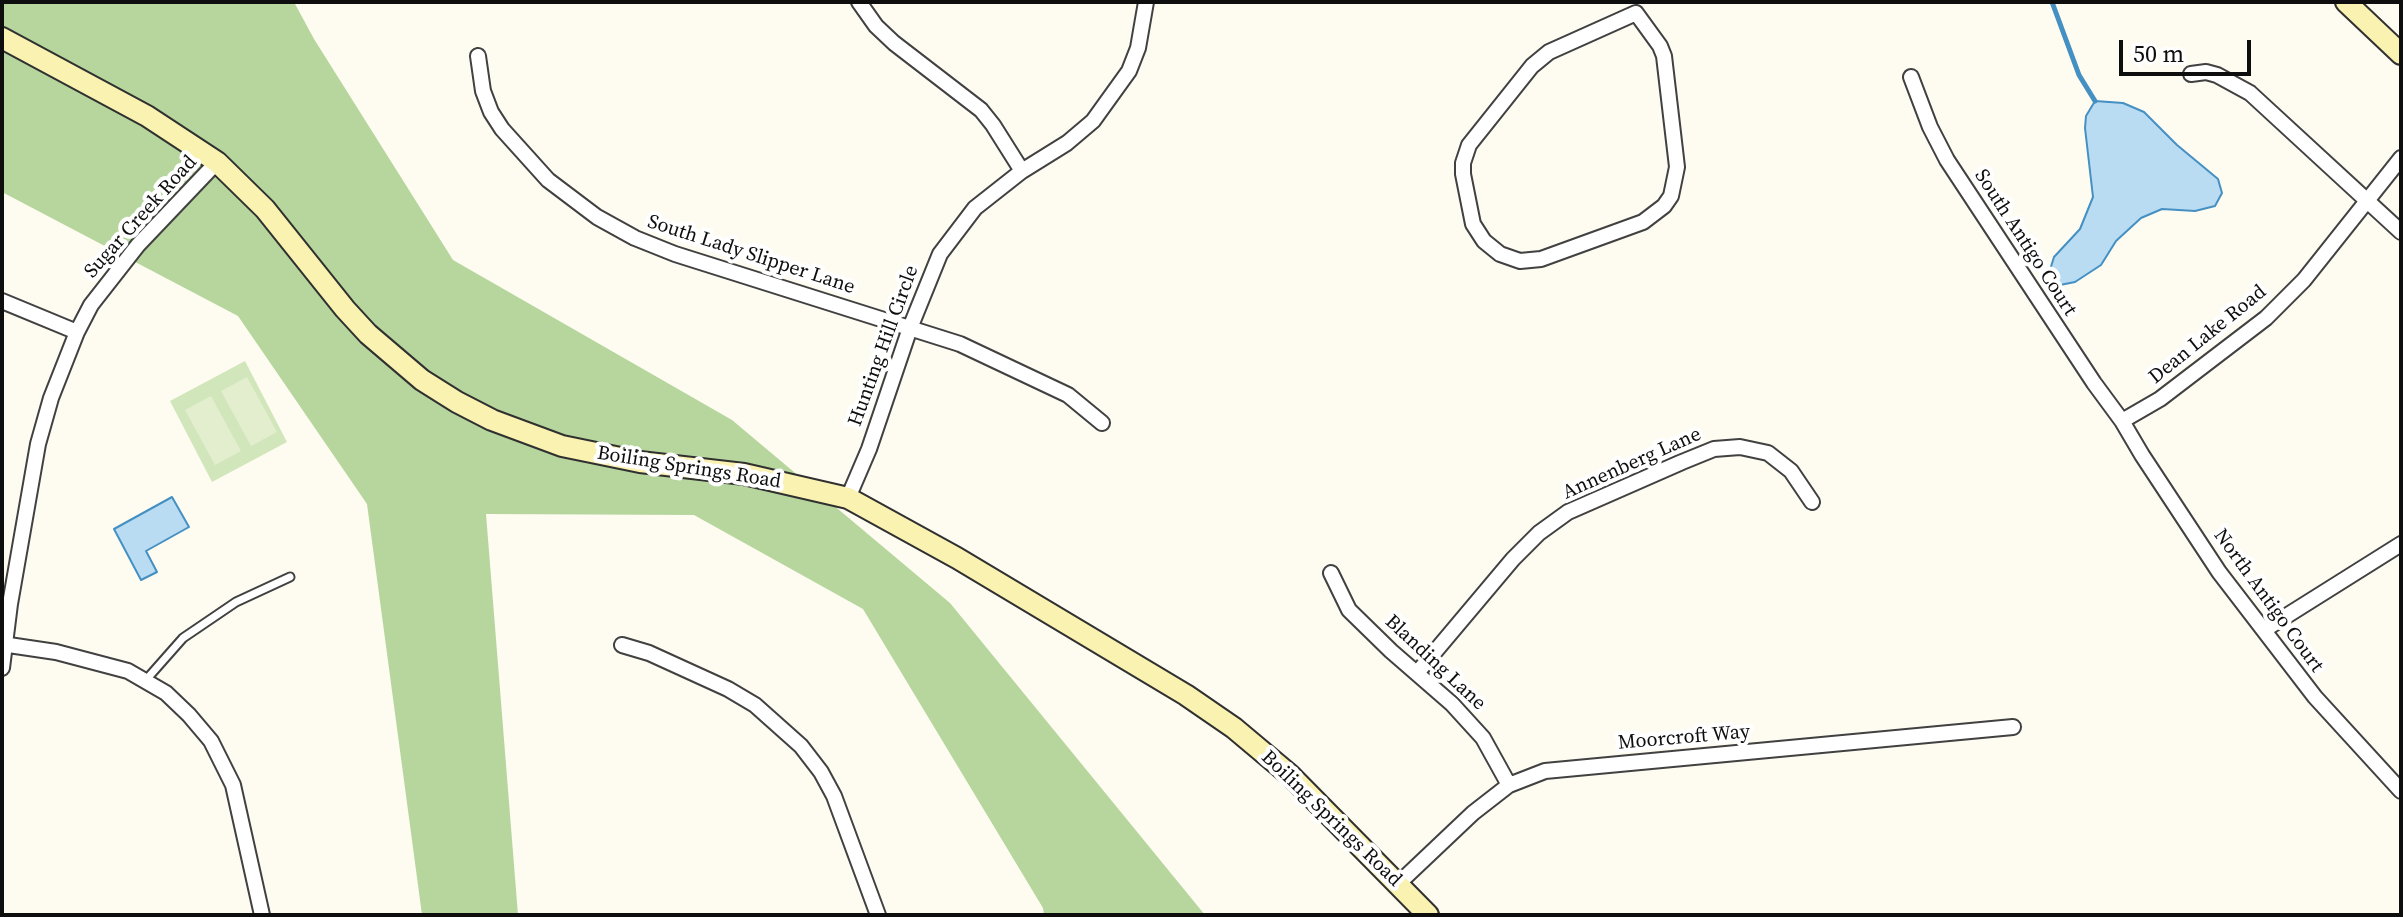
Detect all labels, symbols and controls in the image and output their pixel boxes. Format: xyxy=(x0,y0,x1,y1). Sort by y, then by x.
scale bar xyxy=(2123,24,2255,74)
text: 50 m xyxy=(2133,37,2184,70)
street label: Sugar Creek Road xyxy=(80,151,202,283)
street label: South Antigo Court xyxy=(1969,165,2081,321)
street label: South Lady Slipper Lane xyxy=(644,210,858,300)
street label: Hunting Hill Circle xyxy=(844,262,924,430)
street label: Dean Lake Road xyxy=(2145,280,2271,390)
street label: Annenberg Lane xyxy=(1559,423,1705,505)
street label: Boiling Springs Road xyxy=(595,442,783,494)
street label: North Antigo Court xyxy=(2208,525,2328,677)
street label: Blanding Lane xyxy=(1380,610,1490,716)
street label: Moorcroft Way xyxy=(1617,720,1751,756)
street label: Boiling Springs Road xyxy=(1256,746,1406,892)

